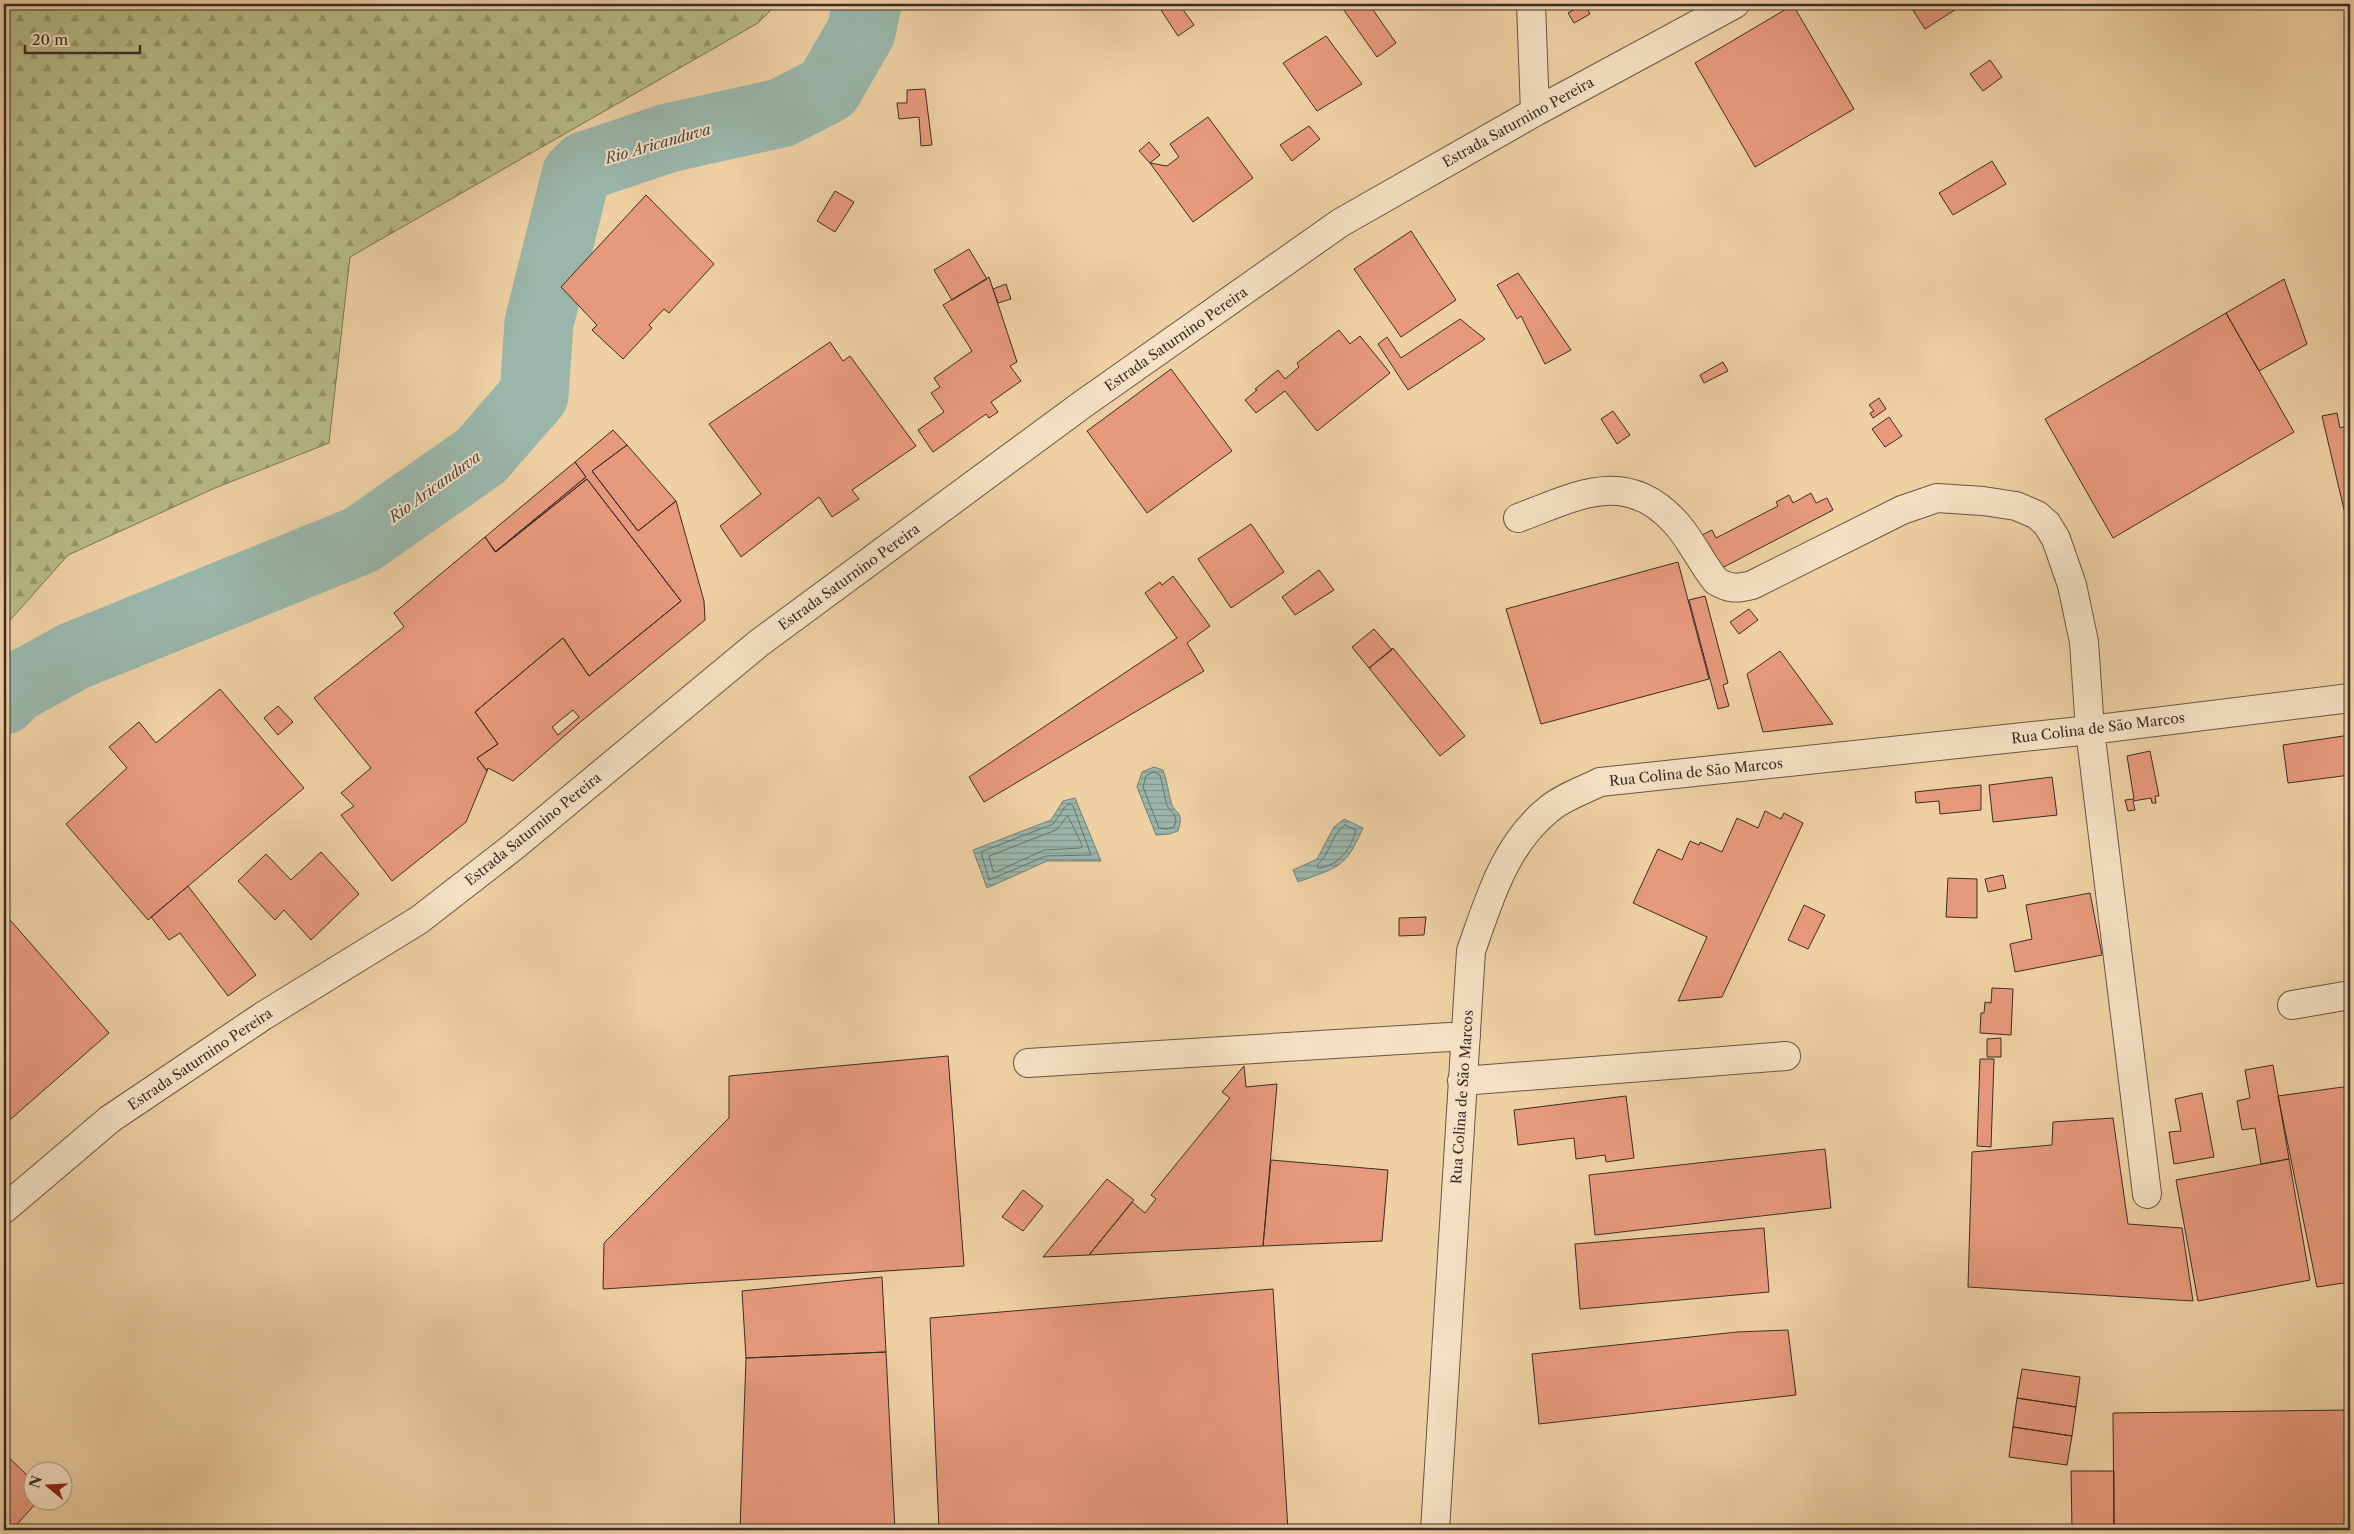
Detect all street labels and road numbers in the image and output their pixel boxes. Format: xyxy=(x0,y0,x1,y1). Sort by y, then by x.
street label: Estrada Saturnino Pereira xyxy=(1439,73,1597,171)
street label: Estrada Saturnino Pereira xyxy=(1101,282,1251,395)
street label: Estrada Saturnino Pereira xyxy=(775,519,924,634)
street label: Rua Colina de São Marcos xyxy=(2010,708,2186,748)
street label: Rua Colina de São Marcos xyxy=(1608,754,1784,790)
street label: Estrada Saturnino Pereira xyxy=(461,768,605,890)
street label: Estrada Saturnino Pereira xyxy=(124,1004,276,1114)
street label: Rua Colina de São Marcos xyxy=(1447,1009,1477,1185)

